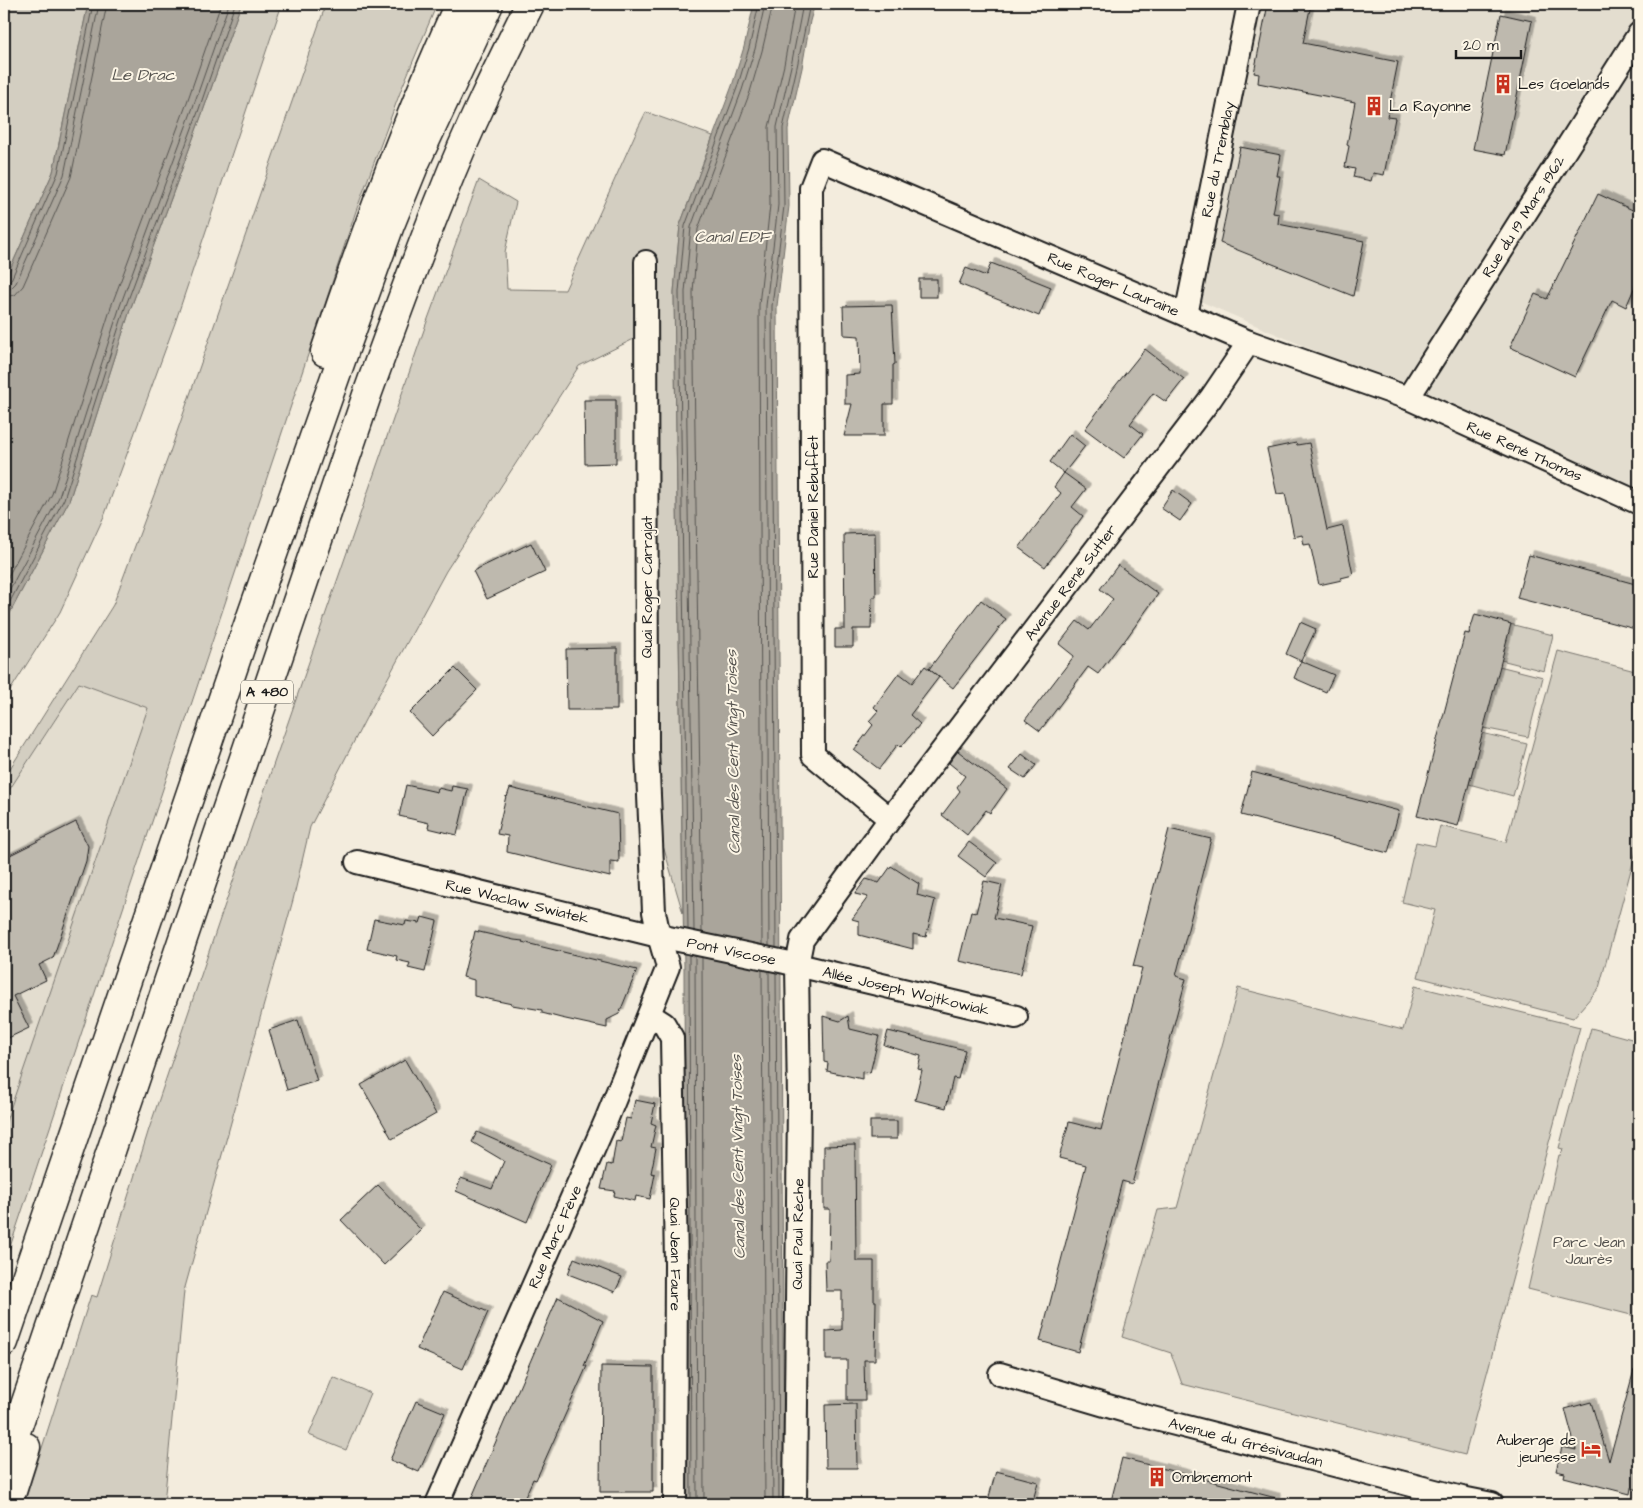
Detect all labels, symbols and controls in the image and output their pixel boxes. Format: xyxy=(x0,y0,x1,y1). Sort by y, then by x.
scale bar xyxy=(1456,28,1520,60)
text: 20 m xyxy=(1463,35,1499,56)
water label: Le Drac xyxy=(111,64,176,86)
building icon: Les Goelands xyxy=(1492,73,1514,95)
place label: Les Goelands xyxy=(1518,74,1610,95)
building icon: La Rayonne xyxy=(1363,95,1385,117)
place label: La Rayonne xyxy=(1389,96,1471,118)
street label: Rue du Tremblay xyxy=(1196,99,1241,219)
street label: Rue du 19 Mars 1962 xyxy=(1477,151,1570,281)
water label: Canal EDF xyxy=(694,226,773,248)
street label: Rue Roger Lauraine xyxy=(1044,247,1183,322)
street label: Rue René Thomas xyxy=(1463,416,1586,487)
street label: Rue Daniel Rebuffet xyxy=(803,436,824,578)
street label: Quai Roger Carrajat xyxy=(637,516,659,658)
street label: Avenue René Sutter xyxy=(1019,520,1122,645)
water label: Canal des Cent Vingt Toises xyxy=(720,649,747,854)
road number: A 480 xyxy=(241,680,293,704)
street label: Rue Waclaw Swiatek xyxy=(443,874,591,929)
street label: Pont Viscose xyxy=(685,932,778,970)
street label: Allée Joseph Wojtkowiak xyxy=(821,961,991,1021)
water label: Canal des Cent Vingt Toises xyxy=(725,1054,752,1259)
street label: Quai Paul Rèche xyxy=(787,1178,809,1290)
street label: Rue Marc Fève xyxy=(523,1182,587,1292)
street label: Quai Jean Faure xyxy=(664,1197,687,1311)
park label: Parc Jean Jaurès xyxy=(1553,1232,1626,1270)
street label: Avenue du Grésivaudan xyxy=(1166,1412,1326,1472)
place label: Auberge de jeunesse xyxy=(1496,1430,1576,1468)
hotel icon: Auberge de jeunesse xyxy=(1580,1438,1602,1460)
building icon: Ombremont xyxy=(1146,1466,1168,1488)
place label: Ombremont xyxy=(1172,1467,1252,1488)

